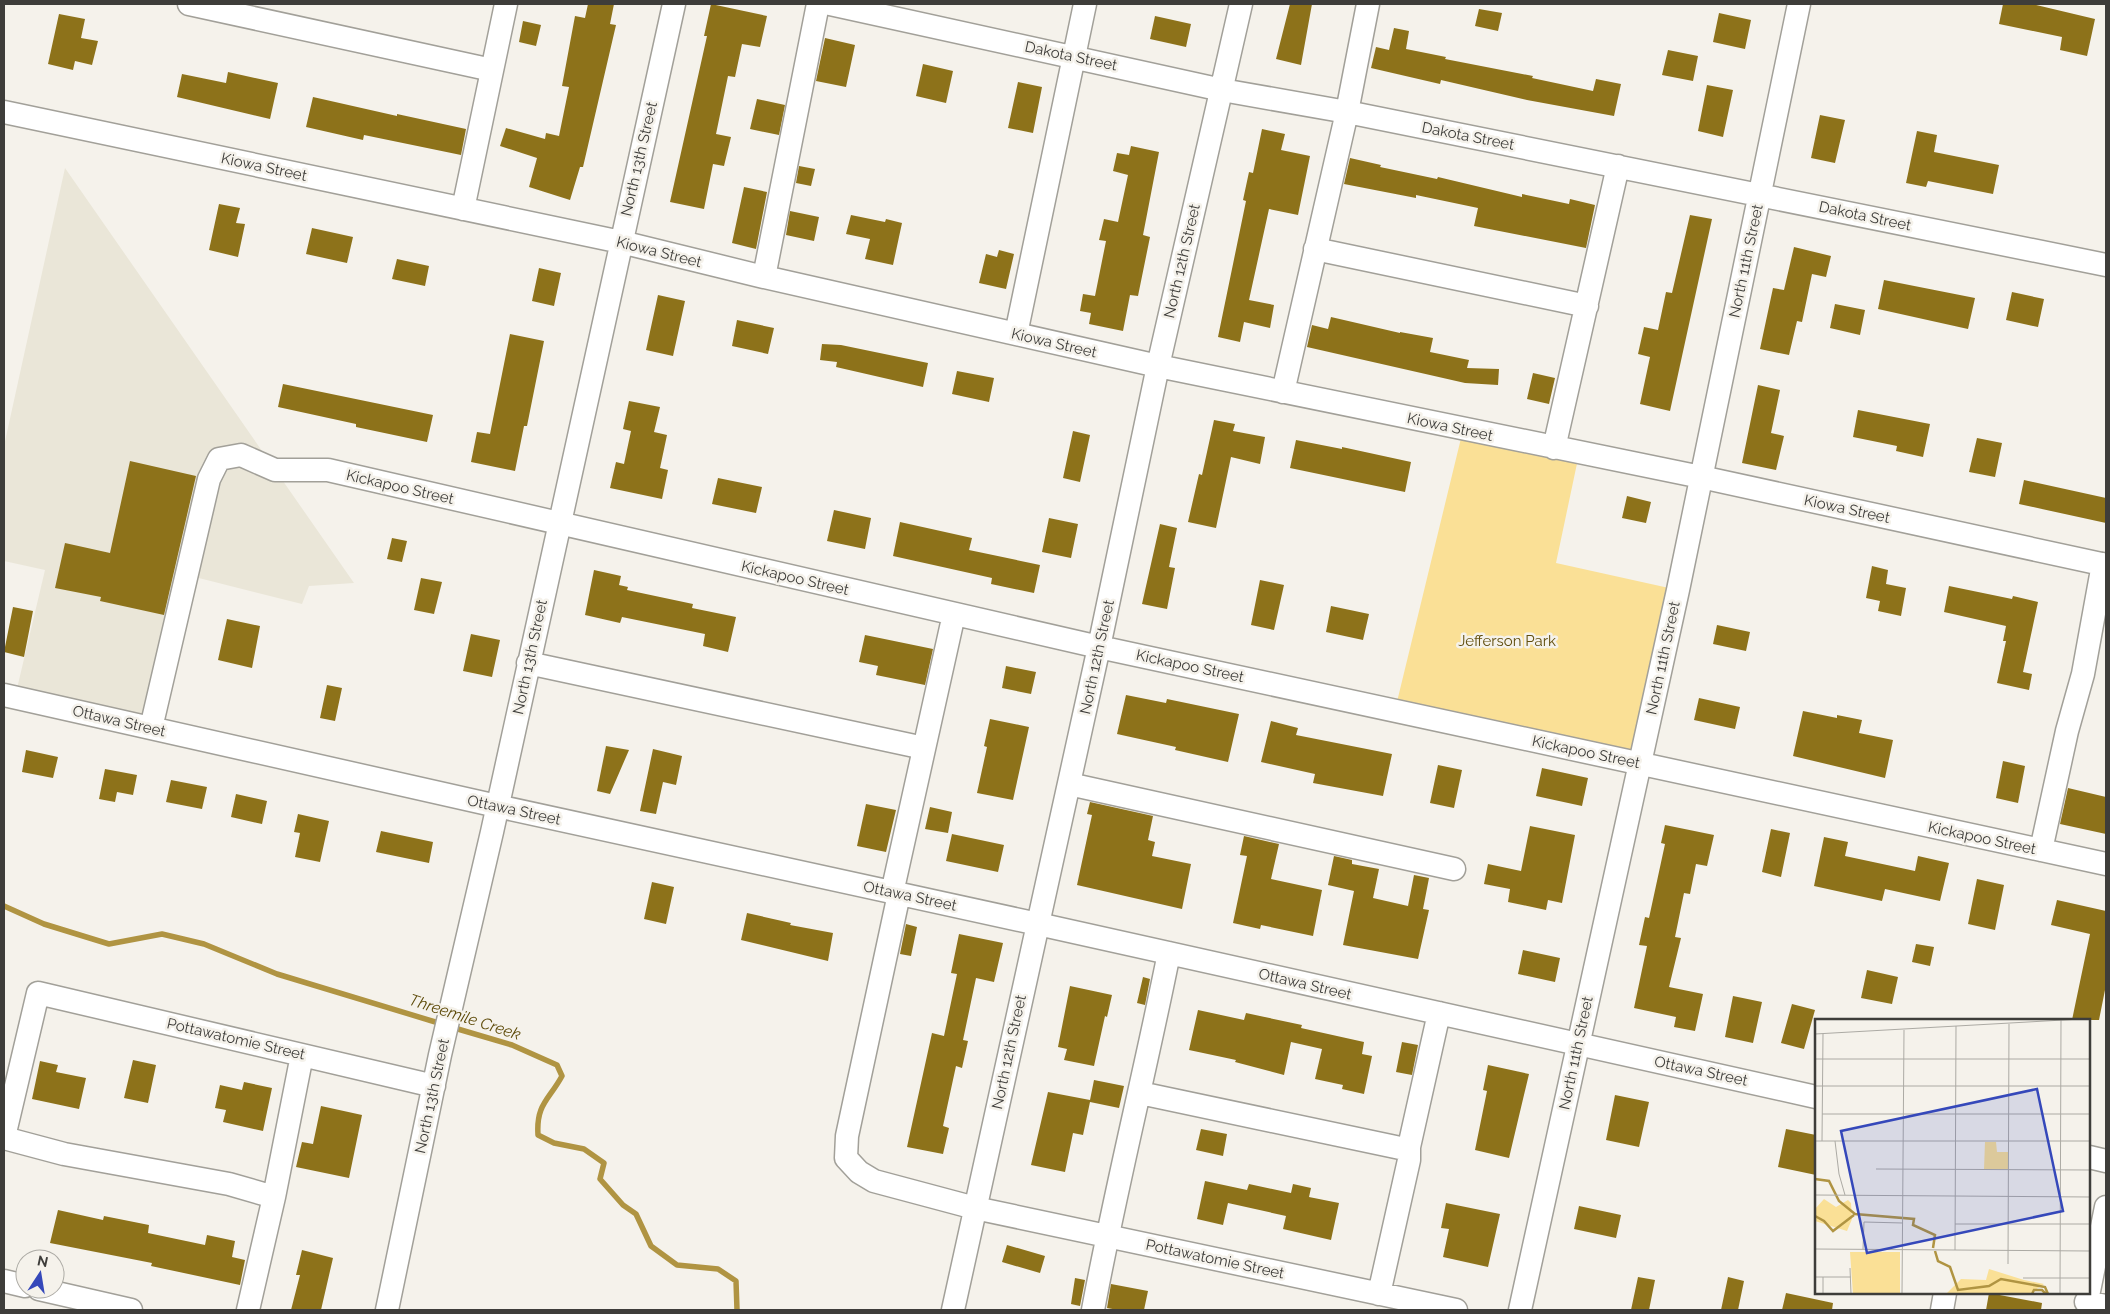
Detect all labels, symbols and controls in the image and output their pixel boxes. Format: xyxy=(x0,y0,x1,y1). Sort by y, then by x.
street label: Dakota Street xyxy=(1023,37,1119,75)
street label: North 13th Street xyxy=(617,100,661,218)
street label: Dakota Street xyxy=(1420,118,1516,154)
street label: Kiowa Street xyxy=(220,149,308,185)
street label: Dakota Street xyxy=(1817,197,1913,235)
street label: North 12th Street xyxy=(1160,202,1204,320)
street label: North 11th Street xyxy=(1725,203,1767,319)
street label: Kiowa Street xyxy=(615,233,703,271)
street label: Kiowa Street xyxy=(1010,324,1098,362)
street label: Kiowa Street xyxy=(1406,409,1494,445)
street label: Kickapoo Street xyxy=(344,466,456,508)
street label: Kiowa Street xyxy=(1803,491,1891,527)
street label: Kickapoo Street xyxy=(739,557,851,599)
street label: North 13th Street xyxy=(509,598,551,716)
street label: North 12th Street xyxy=(1076,598,1118,716)
street label: North 11th Street xyxy=(1642,600,1684,716)
park label: Jefferson Park xyxy=(1458,632,1556,650)
street label: Kickapoo Street xyxy=(1134,646,1246,686)
street label: Ottawa Street xyxy=(71,702,167,740)
street label: Kickapoo Street xyxy=(1530,732,1642,772)
street label: Ottawa Street xyxy=(466,791,562,829)
street label: Kickapoo Street xyxy=(1926,818,2038,858)
street label: Ottawa Street xyxy=(862,877,958,915)
street label: Ottawa Street xyxy=(1257,965,1353,1003)
water label: Threemile Creek xyxy=(407,990,524,1044)
street label: North 12th Street xyxy=(988,993,1030,1111)
street label: North 11th Street xyxy=(1555,995,1597,1111)
street label: Pottawatomie Street xyxy=(165,1014,307,1064)
inset map xyxy=(1815,1019,2090,1294)
street label: North 13th Street xyxy=(411,1037,453,1155)
street label: Ottawa Street xyxy=(1653,1052,1749,1090)
street label: Pottawatomie Street xyxy=(1144,1236,1286,1282)
north arrow xyxy=(15,1249,65,1299)
text: N xyxy=(36,1252,50,1270)

